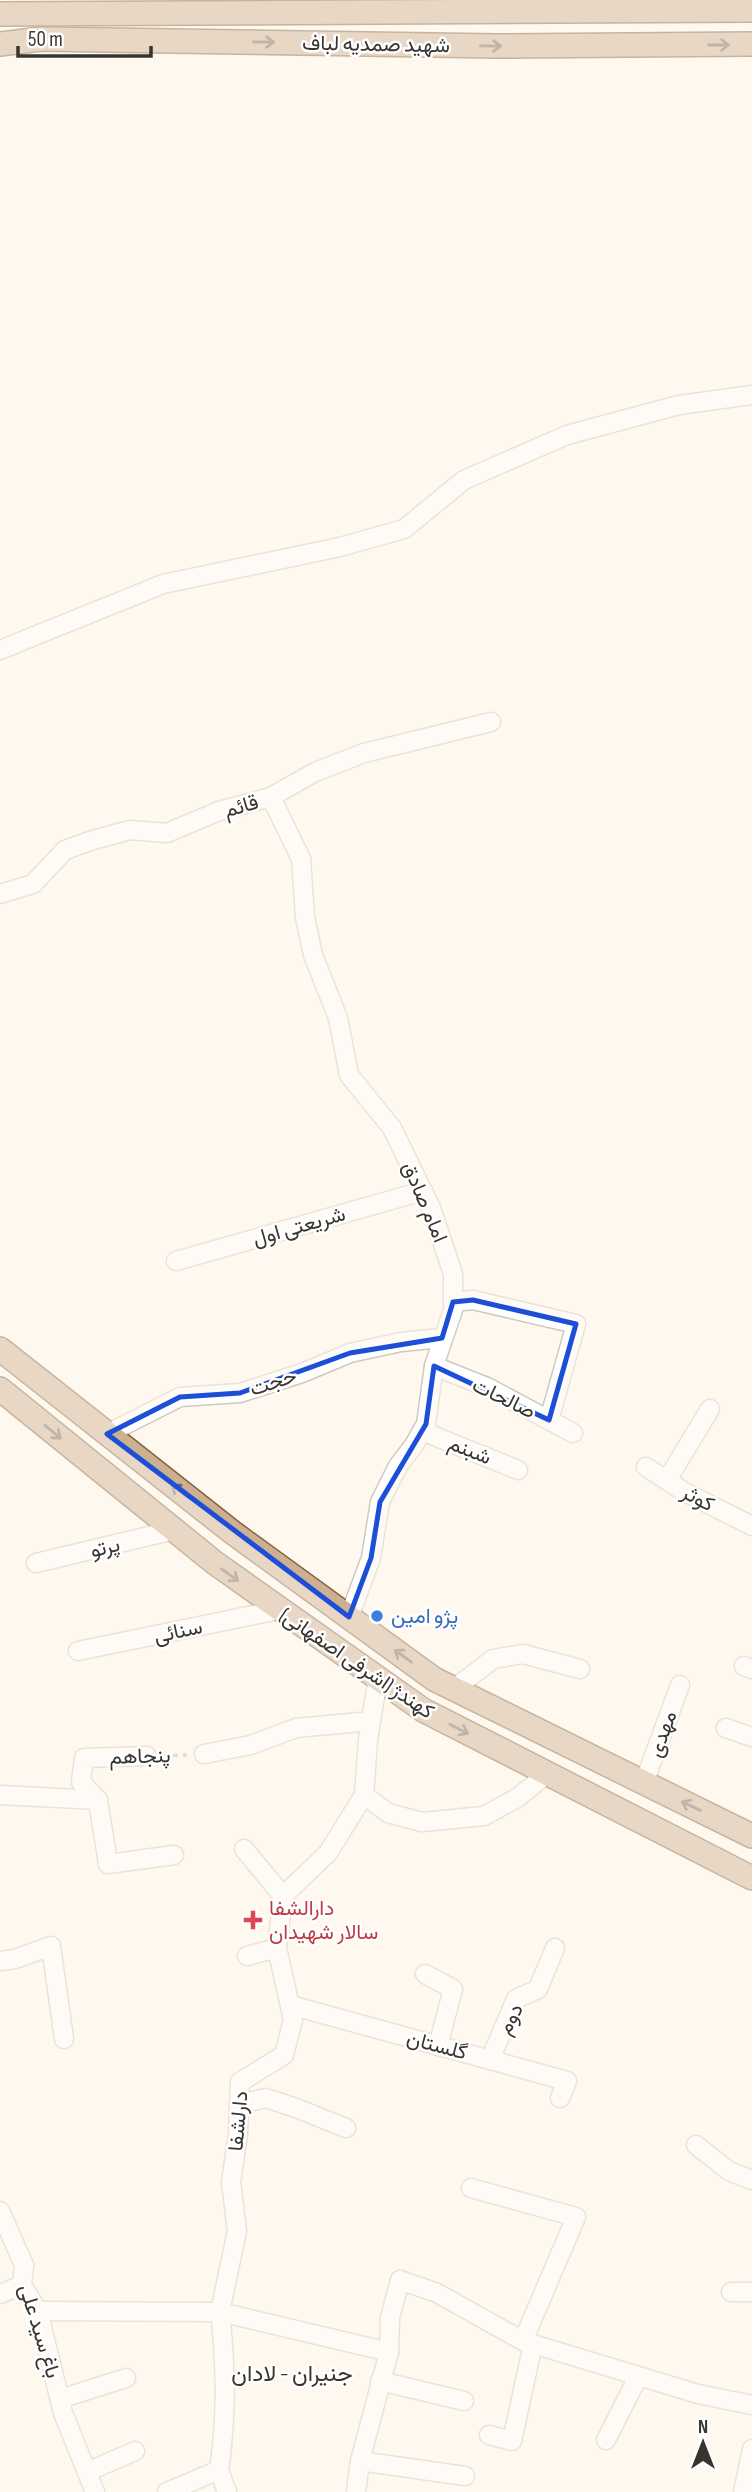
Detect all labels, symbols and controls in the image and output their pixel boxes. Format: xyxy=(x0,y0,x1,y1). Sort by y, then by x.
scale bar xyxy=(18,14,150,58)
text: 50 m xyxy=(28,27,63,52)
street label: شهید صمدیه لباف xyxy=(302,31,450,58)
one-way arrow xyxy=(252,35,275,49)
one-way arrow xyxy=(707,38,730,52)
one-way arrow xyxy=(480,39,503,53)
street label: قائم xyxy=(221,790,262,824)
street label: امام صادق xyxy=(395,1158,453,1247)
street label: شریعتی اول xyxy=(250,1201,348,1252)
street label: حجت xyxy=(247,1363,300,1402)
street label: صالحات xyxy=(468,1372,540,1424)
one-way arrow xyxy=(43,1424,61,1440)
street label: شبنم xyxy=(444,1431,495,1471)
street label: کوثر xyxy=(676,1479,718,1517)
one-way arrow xyxy=(172,1484,190,1499)
street label: پرتو xyxy=(88,1532,123,1564)
one-way arrow xyxy=(220,1567,239,1582)
street label: کهندژ (اشرفی اصفهانی) xyxy=(275,1603,439,1724)
place label: پژو امین xyxy=(391,1604,458,1630)
marker: پژو امین xyxy=(369,1608,385,1624)
street label: سنائی xyxy=(151,1614,205,1649)
one-way arrow xyxy=(393,1649,412,1664)
street label: مهدی xyxy=(643,1708,682,1761)
one-way arrow xyxy=(448,1723,469,1736)
street label: پنجاهم xyxy=(109,1743,171,1771)
one-way arrow xyxy=(681,1798,702,1812)
place label: دارالشفا سالار شهیدان xyxy=(269,1896,378,1945)
marker: دارالشفا سالار شهیدان xyxy=(243,1910,263,1930)
street label: دوم xyxy=(492,1999,530,2040)
street label: گلستان xyxy=(404,2025,470,2066)
street label: دارلشفا xyxy=(223,2090,254,2152)
street label: باغ سید علی xyxy=(12,2281,66,2381)
district label: جنیران - لادان xyxy=(231,2360,353,2388)
north arrow xyxy=(668,2408,738,2478)
text: N xyxy=(698,2416,708,2439)

